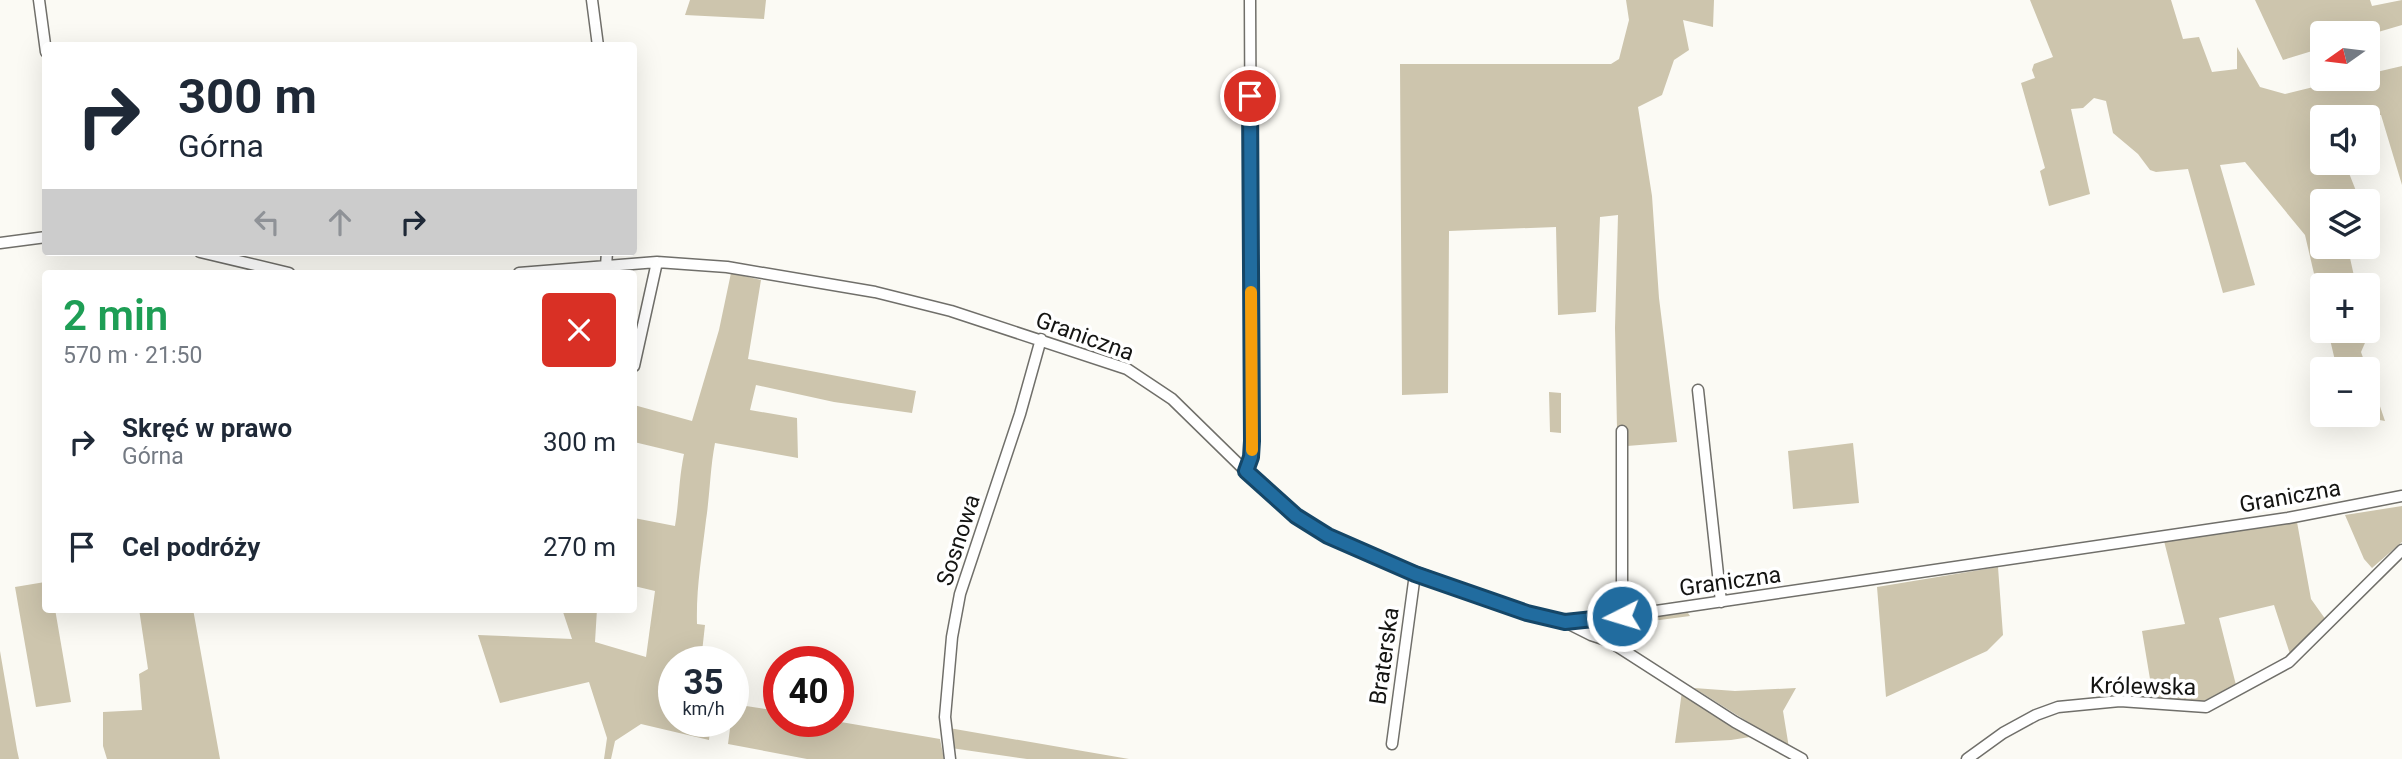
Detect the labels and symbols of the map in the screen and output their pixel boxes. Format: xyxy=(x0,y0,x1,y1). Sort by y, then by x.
north arrow xyxy=(2310,21,2380,91)
pin xyxy=(1220,66,1280,126)
street label: Graniczna xyxy=(1032,306,1138,367)
street label: Graniczna xyxy=(2237,474,2343,519)
street label: Sosnowa xyxy=(931,491,986,589)
street label: Graniczna xyxy=(1677,561,1783,602)
position arrow xyxy=(1585,579,1659,653)
street label: Braterska xyxy=(1364,606,1405,706)
speed limit sign: 40 xyxy=(763,646,854,737)
street label: Królewska xyxy=(2090,672,2196,701)

